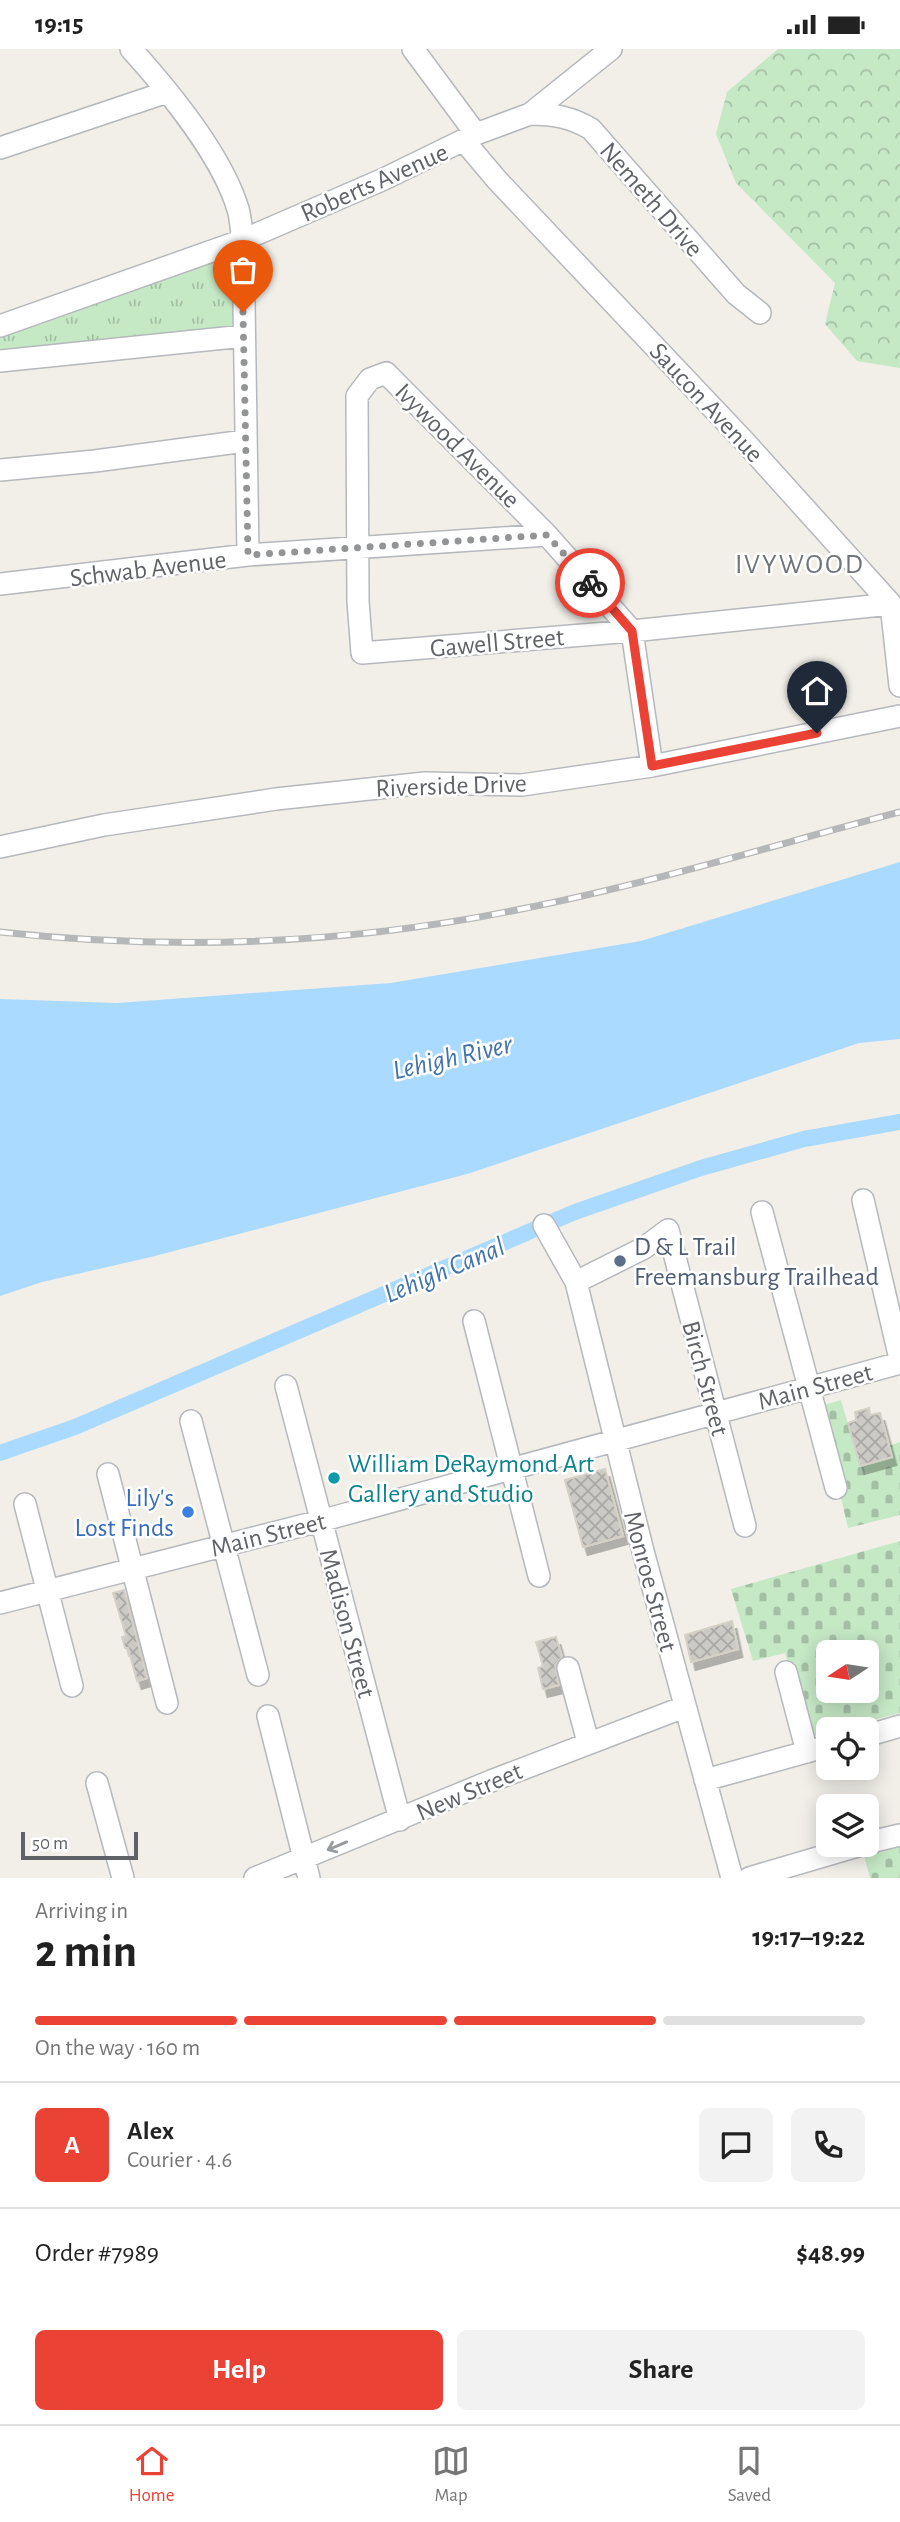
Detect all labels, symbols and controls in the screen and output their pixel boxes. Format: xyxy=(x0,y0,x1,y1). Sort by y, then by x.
text: 19:15 xyxy=(35,11,83,37)
street label: Nemeth Drive xyxy=(595,137,708,262)
street label: Roberts Avenue xyxy=(297,139,452,227)
pin xyxy=(213,240,273,312)
icon: bag xyxy=(224,251,262,289)
street label: Saucon Avenue xyxy=(645,338,768,468)
street label: Ivywood Avenue xyxy=(390,378,525,513)
street label: Schwab Avenue xyxy=(68,547,228,591)
courier xyxy=(555,548,625,618)
district label: IVYWOOD xyxy=(735,551,865,579)
icon: bike xyxy=(571,564,609,602)
street label: Gawell Street xyxy=(429,624,565,662)
pin xyxy=(787,661,847,733)
icon: home xyxy=(798,672,836,710)
street label: Riverside Drive xyxy=(375,770,527,802)
water label: Lehigh River xyxy=(390,1030,516,1085)
water label: Lehigh Canal xyxy=(380,1233,509,1309)
place label: D & L Trail Freemansburg Trailhead xyxy=(634,1234,879,1290)
marker: D & L Trail Freemansburg Trailhead xyxy=(612,1253,628,1269)
street label: Birch Street xyxy=(677,1318,733,1438)
street label: Main Street xyxy=(755,1359,875,1415)
place label: William DeRaymond Art Gallery and Studio xyxy=(348,1451,594,1507)
marker: William DeRaymond Art Gallery and Studio xyxy=(326,1470,342,1486)
place label: Lily's Lost Finds xyxy=(74,1485,174,1541)
marker: Lily's Lost Finds xyxy=(180,1504,196,1520)
street label: Main Street xyxy=(208,1508,328,1562)
street label: Monroe Street xyxy=(619,1508,681,1654)
street label: Madison Street xyxy=(315,1546,379,1701)
north arrow xyxy=(816,1640,878,1703)
map controls xyxy=(816,1640,879,1857)
button: locate xyxy=(816,1717,879,1780)
street label: New Street xyxy=(413,1758,526,1826)
button: layers xyxy=(816,1794,879,1857)
scale bar xyxy=(21,1829,138,1861)
text: 50 m xyxy=(32,1834,68,1853)
one-way arrow xyxy=(326,1840,348,1853)
text: Arriving in xyxy=(35,1900,128,1923)
text: 19:17–19:22 xyxy=(752,1924,865,1950)
text: 2 min xyxy=(35,1929,137,1975)
text: On the way · 160 m xyxy=(35,2037,200,2060)
button: chat xyxy=(699,2108,773,2182)
button: phone xyxy=(791,2108,865,2182)
text: Alex xyxy=(127,2118,174,2144)
text: A xyxy=(64,2132,80,2158)
text: Courier · 4.6 xyxy=(127,2149,232,2172)
text: Order #7989 xyxy=(35,2240,159,2266)
text: $48.99 xyxy=(796,2240,865,2266)
button: Help xyxy=(35,2330,443,2410)
button: Share xyxy=(457,2330,865,2410)
tab: Home xyxy=(129,2442,175,2507)
tab: Map xyxy=(432,2442,470,2507)
tab: Saved xyxy=(728,2442,771,2507)

